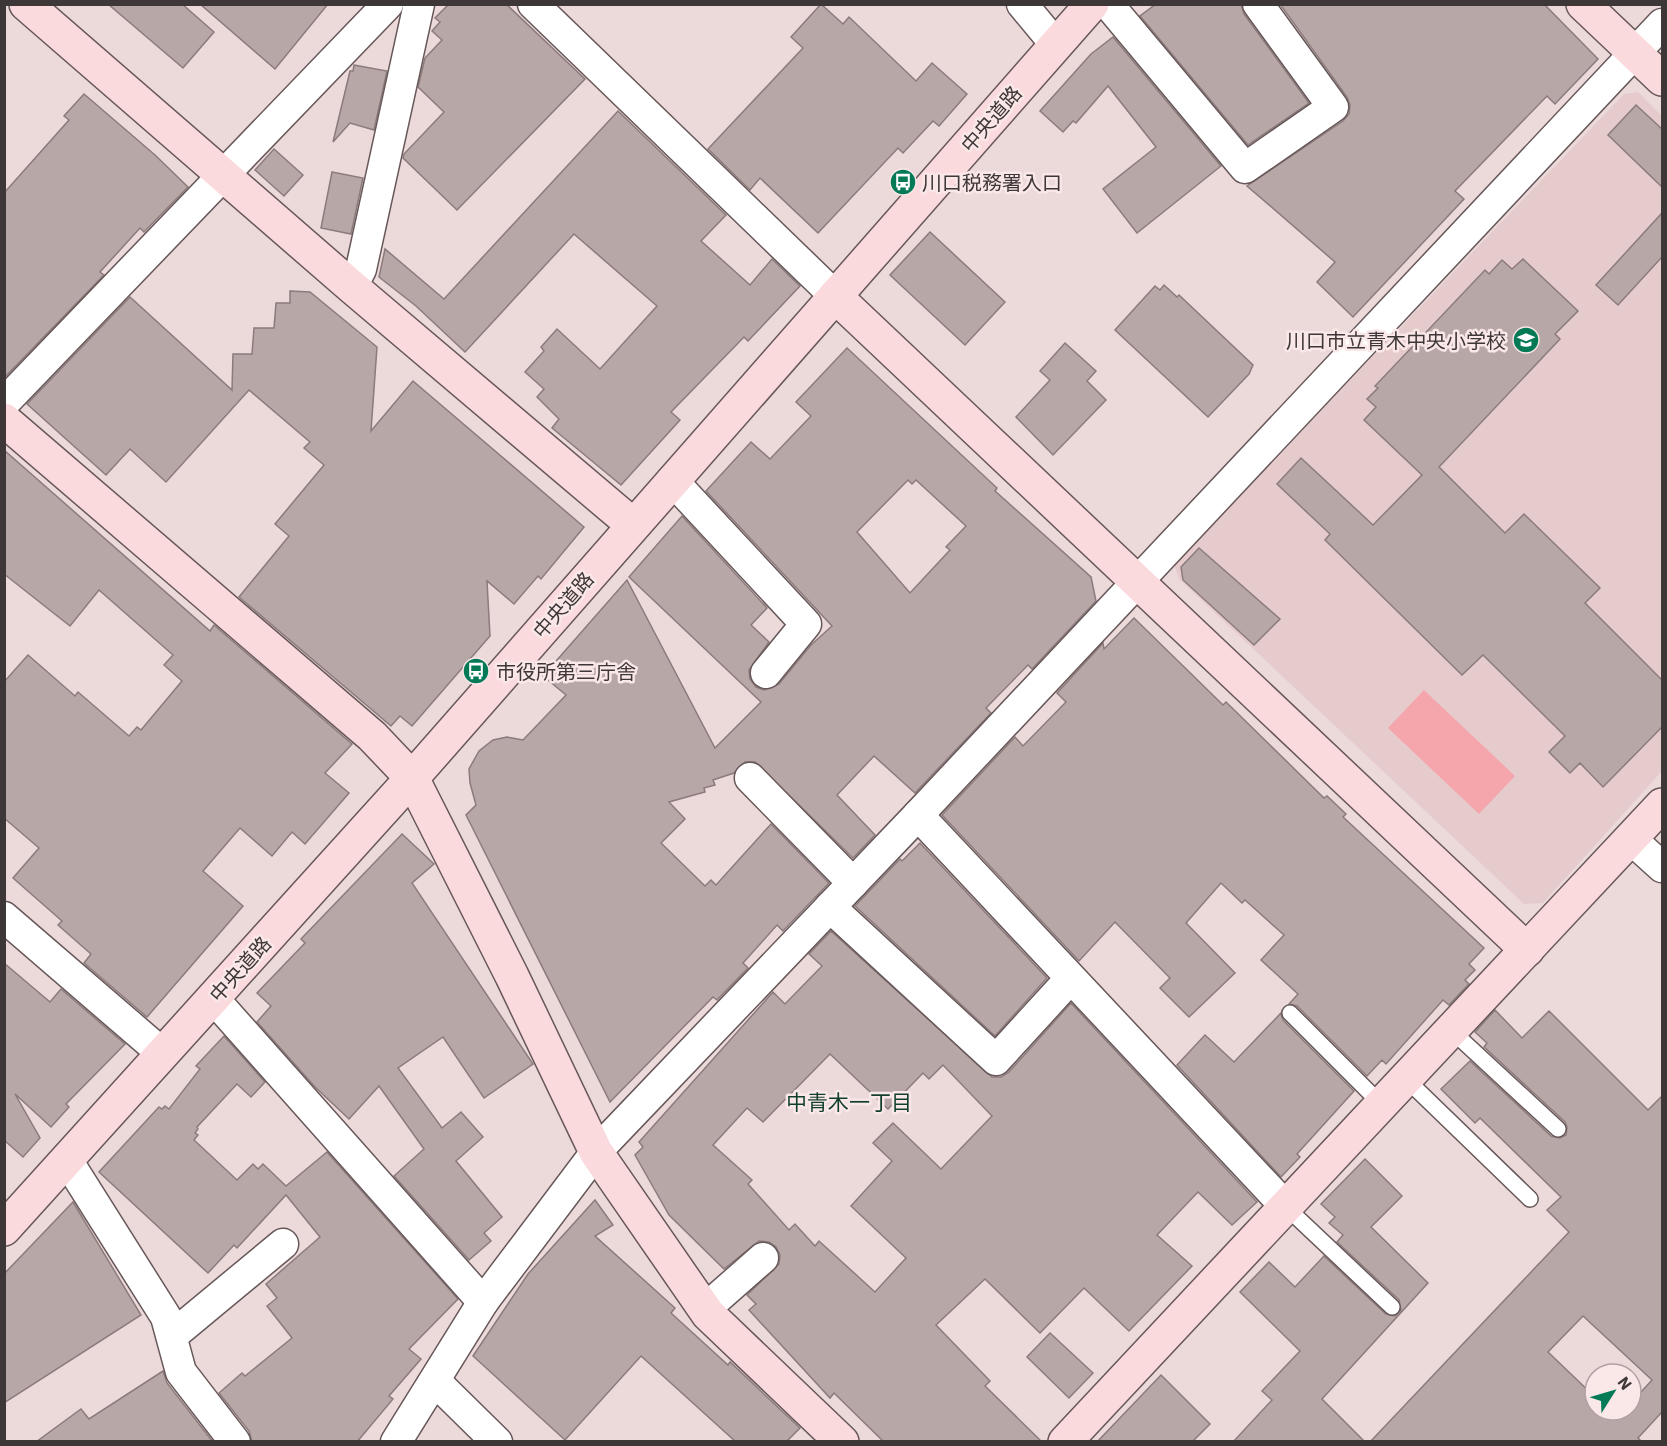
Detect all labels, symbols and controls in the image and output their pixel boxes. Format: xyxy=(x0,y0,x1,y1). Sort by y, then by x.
street label: 中央道路 xyxy=(955,80,1027,158)
bus stop icon: 川口税務署入口 xyxy=(888,167,918,197)
place label: 川口税務署入口 xyxy=(922,169,1062,196)
school or university icon: 川口市立青木中央小学校 xyxy=(1511,325,1541,355)
place label: 川口市立青木中央小学校 xyxy=(1286,327,1506,354)
street label: 中央道路 xyxy=(527,566,599,644)
bus stop icon: 市役所第三庁舎 xyxy=(461,656,491,686)
place label: 市役所第三庁舎 xyxy=(496,658,636,685)
street label: 中央道路 xyxy=(203,930,277,1008)
district label: 中青木一丁目 xyxy=(786,1088,912,1116)
north arrow xyxy=(1583,1362,1643,1422)
text: N xyxy=(1614,1372,1636,1394)

